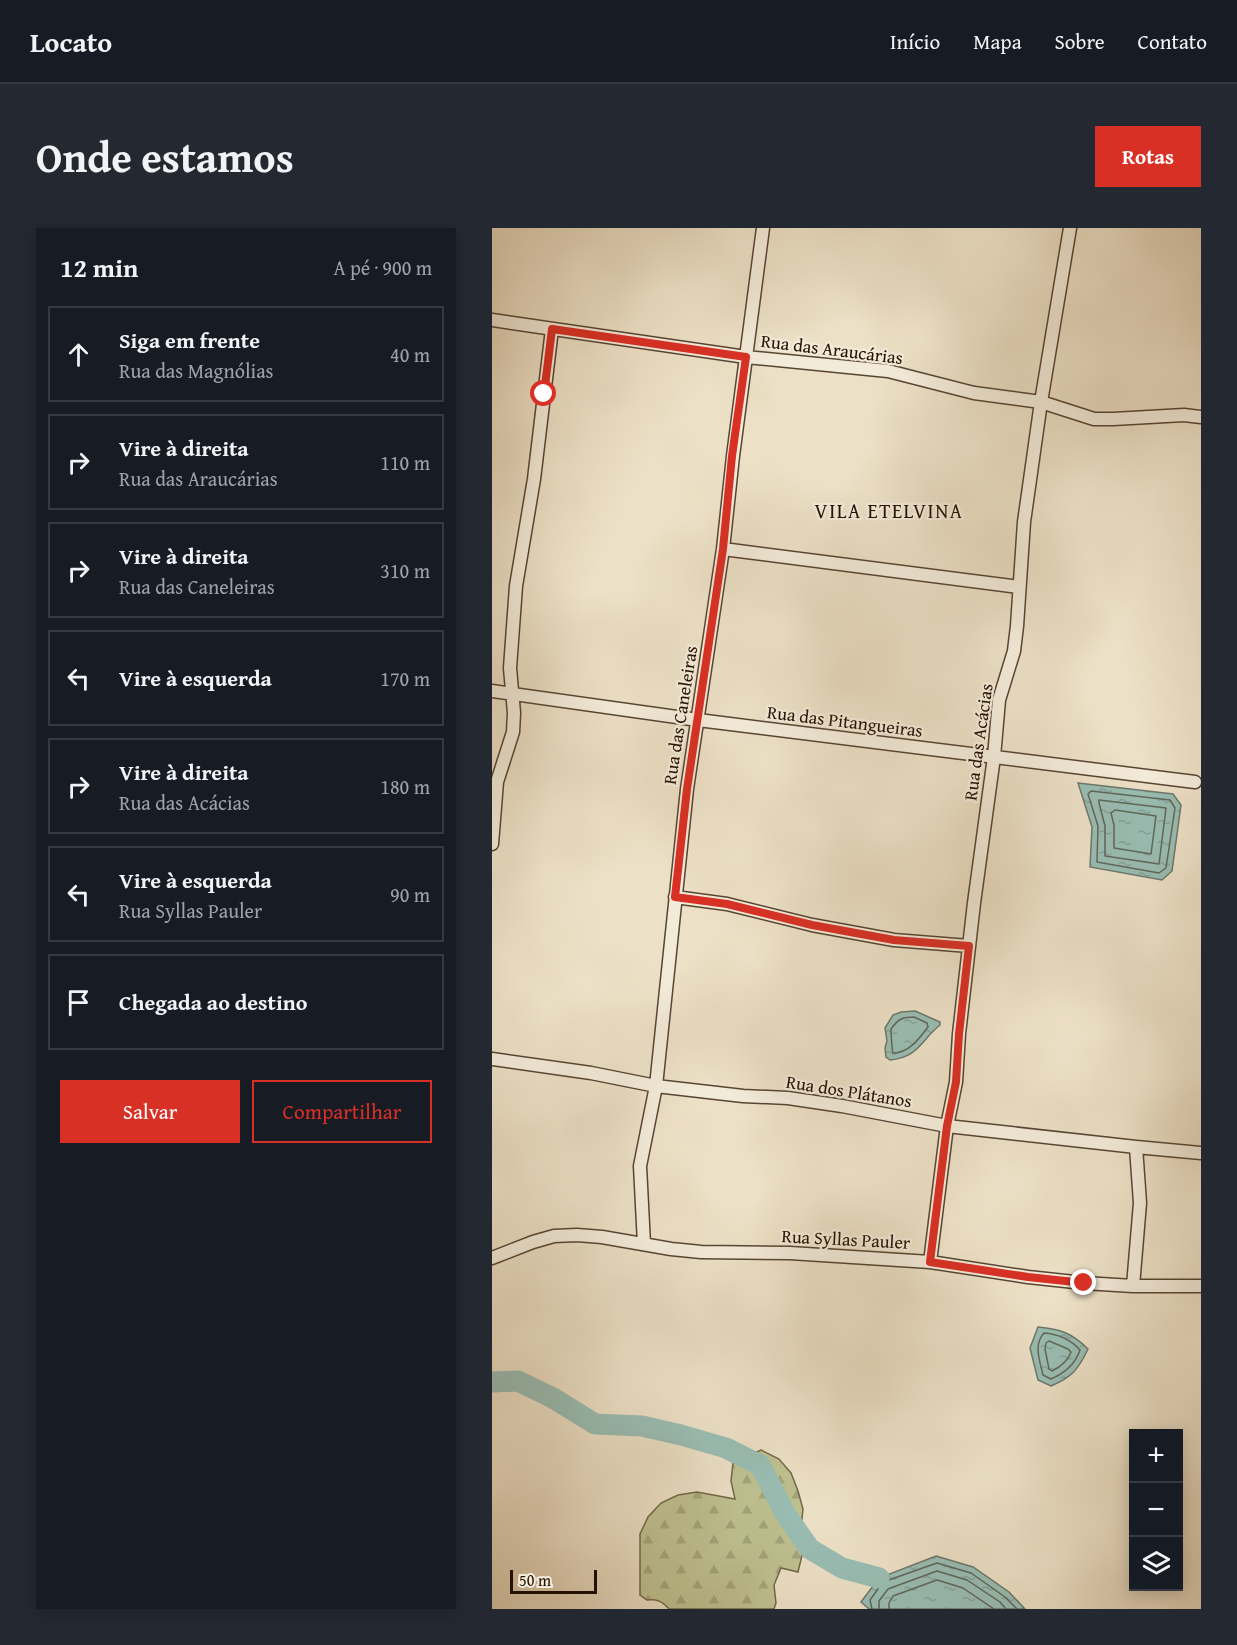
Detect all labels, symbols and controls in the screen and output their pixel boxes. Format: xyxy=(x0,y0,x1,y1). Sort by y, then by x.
text: Locato xyxy=(30,21,112,62)
text: Início xyxy=(890,26,940,57)
text: Mapa xyxy=(973,26,1022,57)
text: Sobre xyxy=(1055,26,1105,57)
text: Contato xyxy=(1138,26,1207,57)
text: Onde estamos xyxy=(36,126,294,187)
button: Rotas xyxy=(1095,126,1201,187)
text: 12 min xyxy=(60,248,138,287)
text: A pé · 900 m xyxy=(334,253,432,282)
text: Siga em frente xyxy=(119,324,260,356)
street label: Rua das Araucárias xyxy=(759,327,905,371)
icon: ahead xyxy=(62,338,95,371)
text: 40 m xyxy=(390,340,430,369)
text: Rua das Magnólias xyxy=(119,356,274,385)
route start xyxy=(530,380,556,406)
text: Vire à direita xyxy=(119,432,249,464)
icon: right xyxy=(62,446,95,479)
text: 110 m xyxy=(380,448,430,477)
text: Rua das Araucárias xyxy=(119,464,278,493)
district label: VILA ETELVINA xyxy=(815,496,963,525)
text: Vire à direita xyxy=(119,540,249,572)
icon: right xyxy=(62,554,95,587)
text: 310 m xyxy=(380,556,430,585)
text: Rua das Caneleiras xyxy=(119,572,275,601)
street label: Rua das Caneleiras xyxy=(656,644,704,786)
icon: left xyxy=(62,662,95,695)
text: Vire à esquerda xyxy=(119,662,272,694)
text: 170 m xyxy=(380,664,430,693)
street label: Rua das Acácias xyxy=(956,682,1000,802)
street label: Rua das Pitangueiras xyxy=(766,698,924,744)
text: Vire à direita xyxy=(119,756,249,788)
icon: right xyxy=(62,770,95,803)
text: 180 m xyxy=(380,772,430,801)
text: Rua das Acácias xyxy=(119,788,250,817)
text: Vire à esquerda xyxy=(119,864,272,896)
icon: left xyxy=(62,878,95,911)
text: 90 m xyxy=(390,880,430,909)
text: Rua Syllas Pauler xyxy=(119,896,262,925)
icon: arrive xyxy=(62,986,95,1019)
text: Chegada ao destino xyxy=(119,986,307,1018)
street label: Rua dos Plátanos xyxy=(784,1068,914,1114)
button: Salvar xyxy=(60,1080,240,1143)
button: Compartilhar xyxy=(252,1080,432,1143)
street label: Rua Syllas Pauler xyxy=(781,1222,912,1256)
route end xyxy=(1070,1269,1096,1295)
map controls xyxy=(1129,1429,1183,1591)
button: + xyxy=(1129,1429,1183,1483)
button: − xyxy=(1129,1483,1183,1537)
button: layers xyxy=(1129,1537,1183,1591)
scale bar xyxy=(510,1567,597,1594)
text: 50 m xyxy=(519,1568,551,1592)

